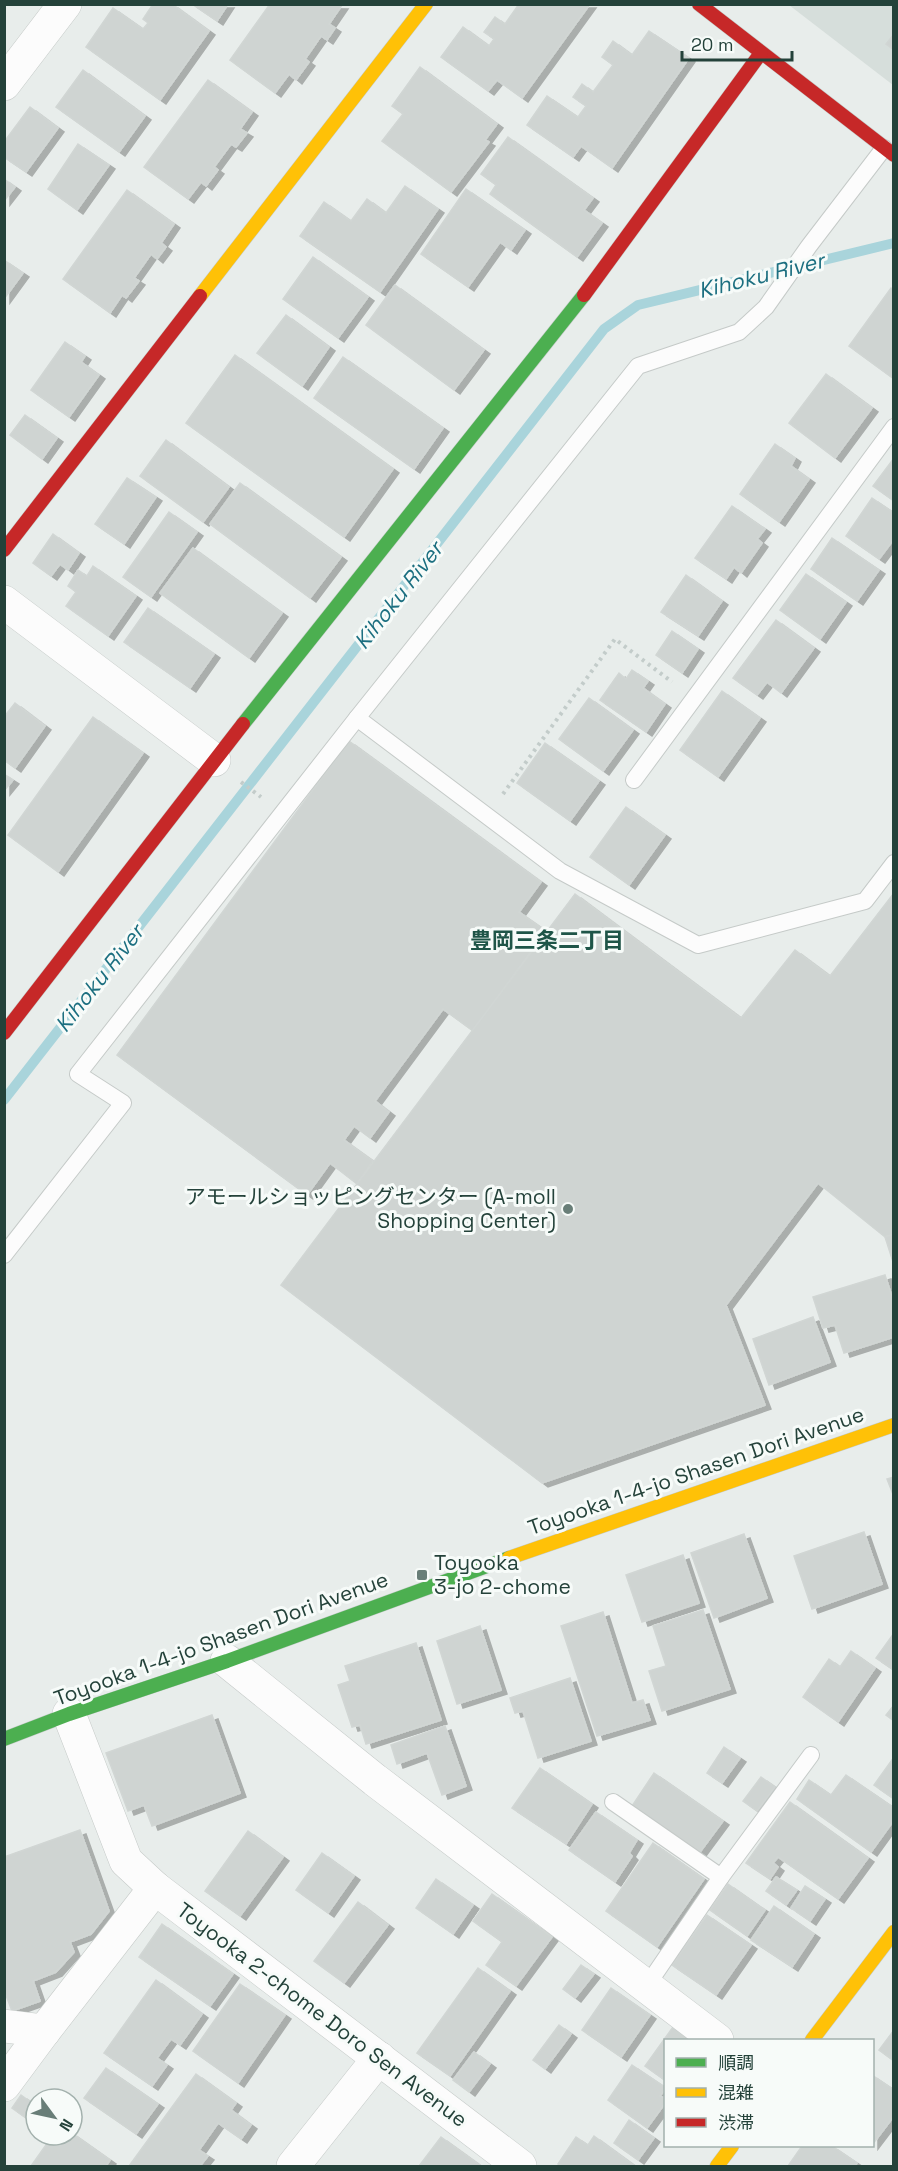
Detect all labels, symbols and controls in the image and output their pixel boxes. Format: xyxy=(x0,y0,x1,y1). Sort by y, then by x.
scale bar xyxy=(682,24,792,62)
text: 20 m xyxy=(691,33,734,56)
water label: Kihoku River xyxy=(695,245,830,304)
water label: Kihoku River xyxy=(347,533,450,654)
water label: Kihoku River xyxy=(48,916,151,1037)
district label: 豊岡三条二丁目 xyxy=(470,926,624,954)
place label: アモールショッピングセンター (A-moll Shopping Center) xyxy=(185,1183,556,1234)
marker: アモールショッピングセンター (A-moll Shopping Center) xyxy=(561,1202,575,1216)
street label: Toyooka 1-4-jo Shasen Dori Avenue xyxy=(524,1400,868,1541)
place label: Toyooka 3-jo 2-chome xyxy=(434,1549,571,1600)
street label: Toyooka 1-4-jo Shasen Dori Avenue xyxy=(50,1565,392,1712)
marker: Toyooka 3-jo 2-chome xyxy=(415,1568,429,1582)
street label: Toyooka 2-chome Doro Sen Avenue xyxy=(172,1896,473,2133)
legend xyxy=(664,2039,874,2147)
text: 順調 xyxy=(718,2051,754,2074)
text: 混雑 xyxy=(718,2081,754,2104)
north arrow xyxy=(24,2087,84,2147)
text: 渋滞 xyxy=(718,2111,754,2134)
text: N xyxy=(54,2115,78,2135)

